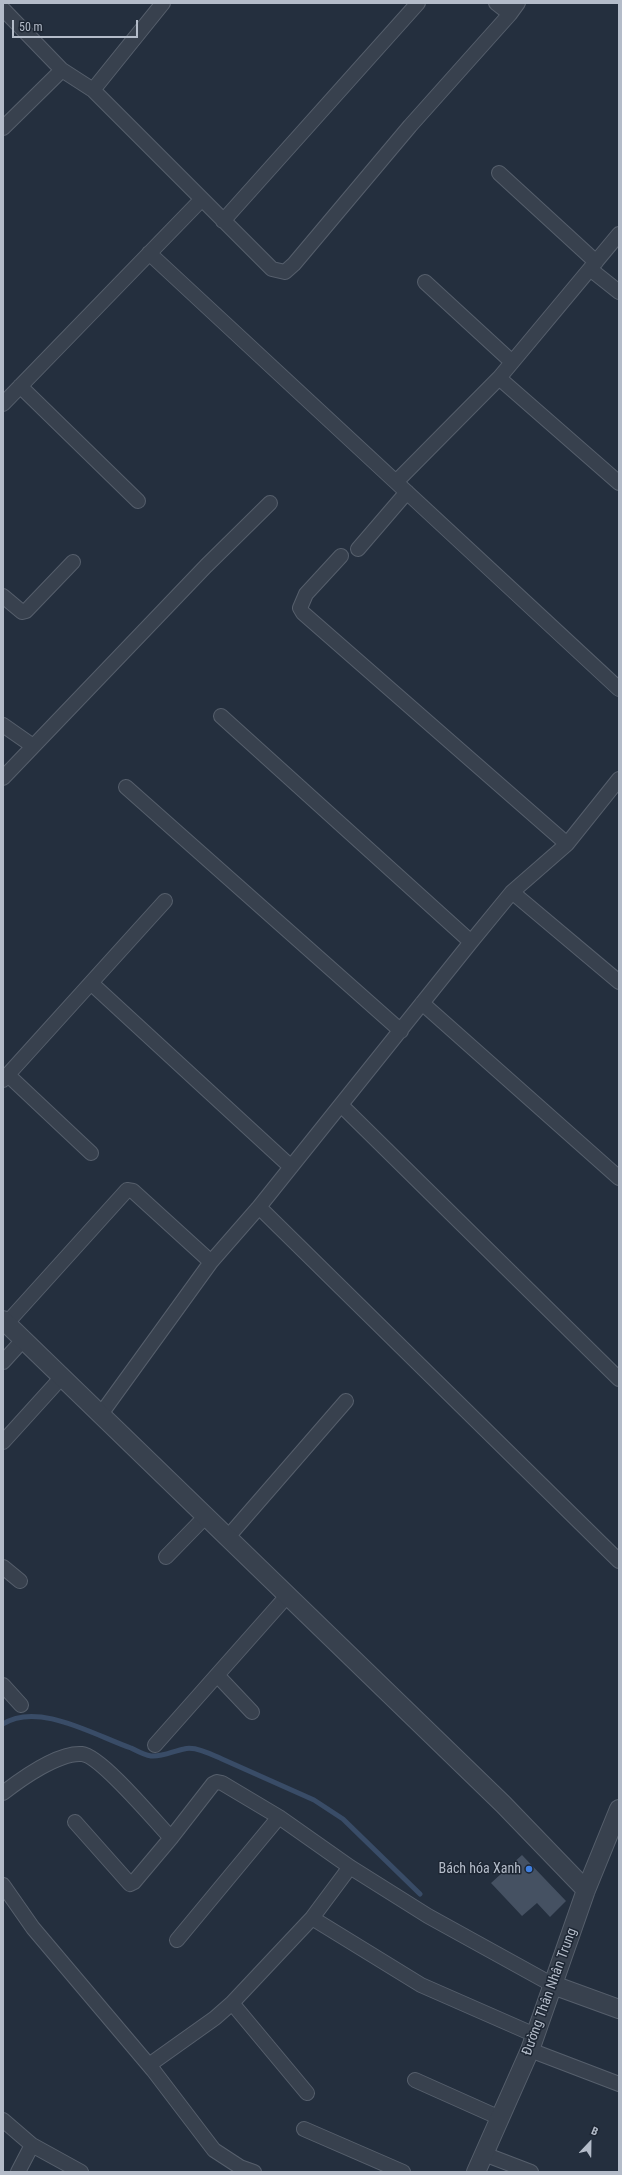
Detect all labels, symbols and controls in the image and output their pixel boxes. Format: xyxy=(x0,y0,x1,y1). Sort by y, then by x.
scale bar xyxy=(14,12,140,38)
text: 50 m xyxy=(19,20,43,34)
place label: Bách hóa Xanh xyxy=(439,1861,521,1877)
marker: Bách hóa Xanh xyxy=(524,1864,534,1874)
street label: Đường Thân Nhân Trung xyxy=(519,1926,581,2058)
north arrow xyxy=(570,2123,610,2163)
text: B xyxy=(589,2124,600,2139)

